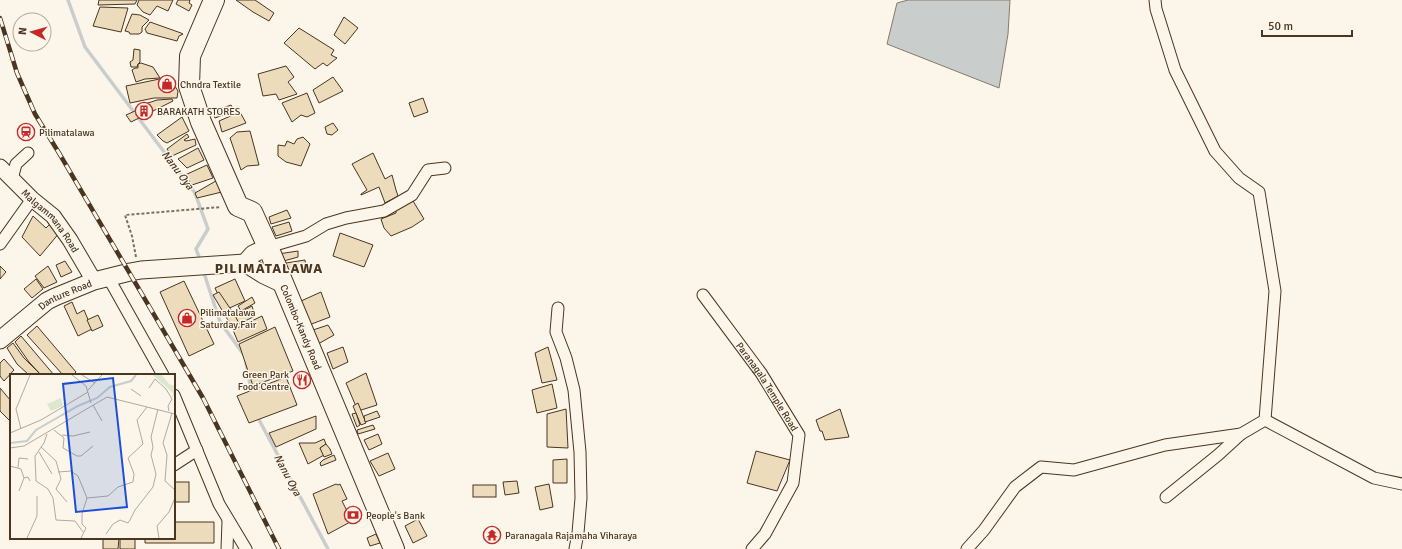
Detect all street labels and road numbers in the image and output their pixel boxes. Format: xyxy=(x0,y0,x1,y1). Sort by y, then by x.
street label: Malgammana Road xyxy=(19,187,81,255)
street label: Danture Road xyxy=(36,278,94,313)
street label: Colombo-Kandy Road xyxy=(277,283,324,372)
street label: Paranagala Temple Road xyxy=(733,340,800,434)

